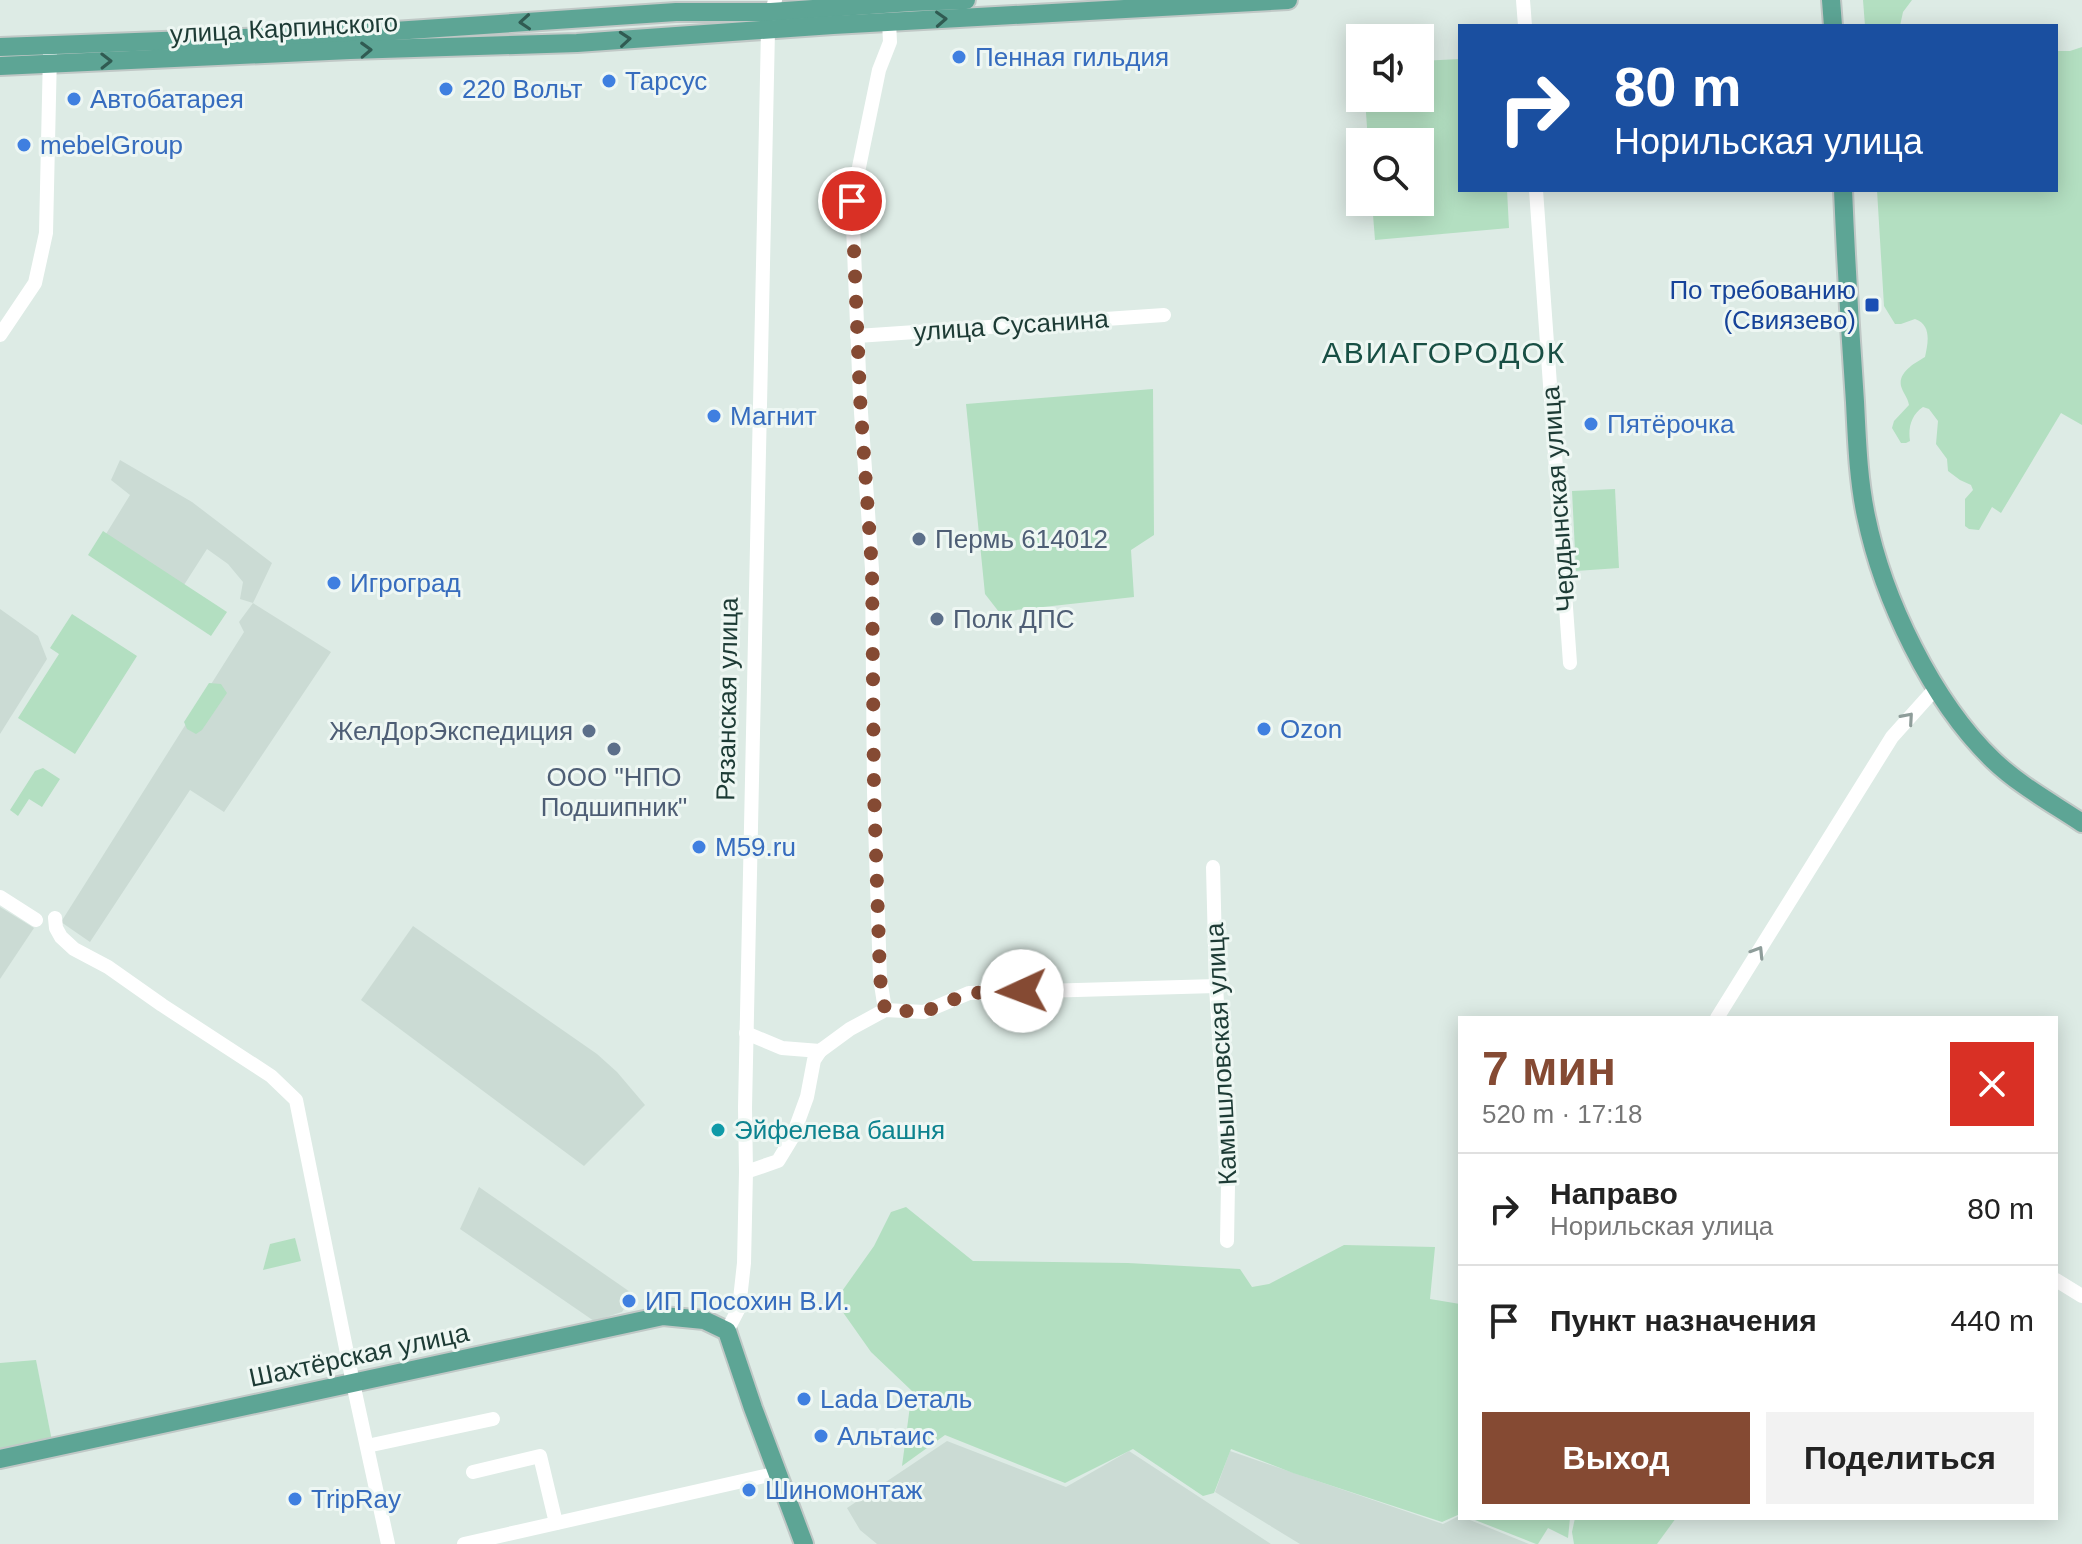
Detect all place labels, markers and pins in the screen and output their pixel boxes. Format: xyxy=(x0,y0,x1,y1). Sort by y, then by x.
place label: Пенная гильдия xyxy=(975,42,1169,72)
marker: Пенная гильдия xyxy=(950,48,968,66)
place label: Тарсус xyxy=(625,66,707,96)
marker: Тарсус xyxy=(600,72,618,90)
place label: 220 Вольт xyxy=(462,74,583,104)
marker: 220 Вольт xyxy=(437,80,455,98)
place label: Автобатарея xyxy=(90,84,244,114)
marker: Автобатарея xyxy=(65,90,83,108)
place label: mebelGroup xyxy=(40,130,183,160)
marker: mebelGroup xyxy=(15,136,33,154)
pin xyxy=(818,167,886,235)
place label: По требованию (Свиязево) xyxy=(1669,275,1856,335)
marker: По требованию (Свиязево) xyxy=(1863,296,1881,314)
place label: Магнит xyxy=(730,401,817,431)
marker: Магнит xyxy=(705,407,723,425)
place label: Пятёрочка xyxy=(1607,409,1735,439)
marker: Пятёрочка xyxy=(1582,415,1600,433)
place label: Пермь 614012 xyxy=(935,524,1108,554)
marker: Пермь 614012 xyxy=(910,530,928,548)
place label: Игроград xyxy=(350,568,461,598)
marker: Игроград xyxy=(325,574,343,592)
place label: Полк ДПС xyxy=(953,604,1074,634)
marker: Полк ДПС xyxy=(928,610,946,628)
place label: Ozon xyxy=(1280,714,1342,744)
place label: ЖелДорЭкспедиция xyxy=(329,716,573,746)
marker: Ozon xyxy=(1255,720,1273,738)
marker: ЖелДорЭкспедиция xyxy=(580,722,598,740)
marker: ООО "НПО Подшипник" xyxy=(605,740,623,758)
place label: ООО "НПО Подшипник" xyxy=(541,762,687,822)
place label: M59.ru xyxy=(715,832,796,862)
marker: M59.ru xyxy=(690,838,708,856)
place label: Эйфелева башня xyxy=(734,1115,945,1145)
marker: Эйфелева башня xyxy=(709,1121,727,1139)
place label: ИП Посохин В.И. xyxy=(645,1286,850,1316)
marker: ИП Посохин В.И. xyxy=(620,1292,638,1310)
place label: Lada Dеталь xyxy=(820,1384,972,1414)
marker: Lada Dеталь xyxy=(795,1390,813,1408)
place label: Альтаис xyxy=(837,1421,935,1451)
marker: Альтаис xyxy=(812,1427,830,1445)
place label: Шиномонтаж xyxy=(765,1475,923,1505)
marker: Шиномонтаж xyxy=(740,1481,758,1499)
place label: TripRay xyxy=(311,1484,401,1514)
marker: TripRay xyxy=(286,1490,304,1508)

